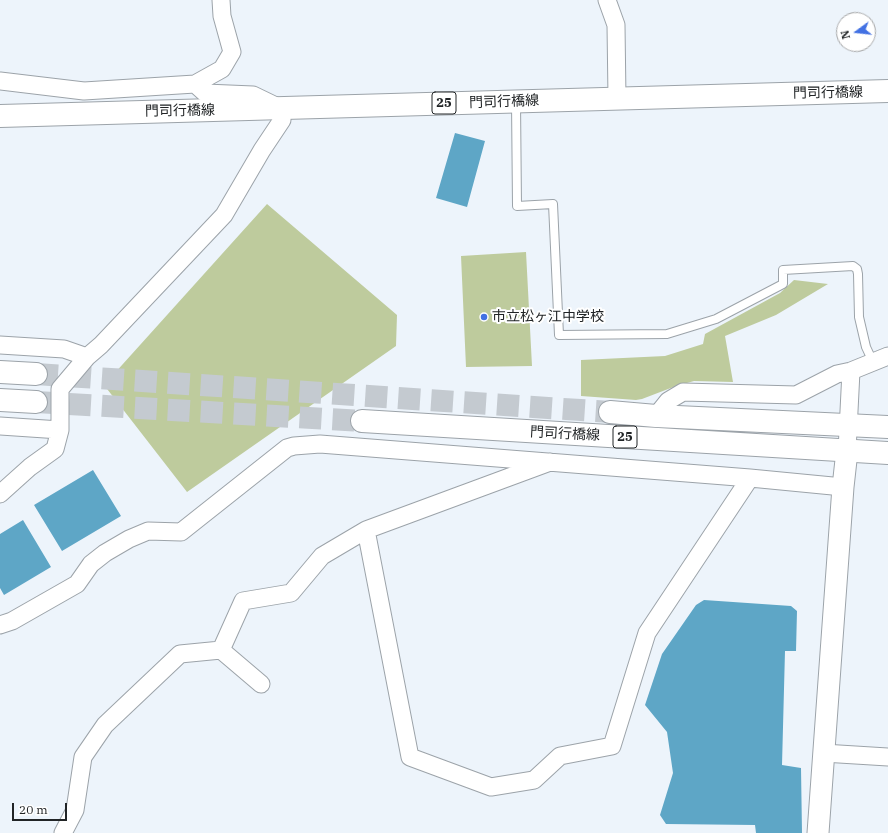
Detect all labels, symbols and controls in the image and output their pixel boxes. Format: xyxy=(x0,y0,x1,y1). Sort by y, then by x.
north arrow xyxy=(836,12,876,52)
text: N xyxy=(837,29,853,41)
street label: 門司行橋線 xyxy=(793,84,863,102)
road number: 25 xyxy=(432,92,456,114)
street label: 門司行橋線 xyxy=(469,92,539,112)
street label: 門司行橋線 xyxy=(145,102,215,120)
place label: 市立松ヶ江中学校 xyxy=(492,309,604,325)
marker: 市立松ヶ江中学校 xyxy=(479,312,489,322)
street label: 門司行橋線 xyxy=(530,424,600,444)
road number: 25 xyxy=(613,426,637,448)
scale bar xyxy=(14,795,69,821)
text: 20 m xyxy=(19,802,48,817)

